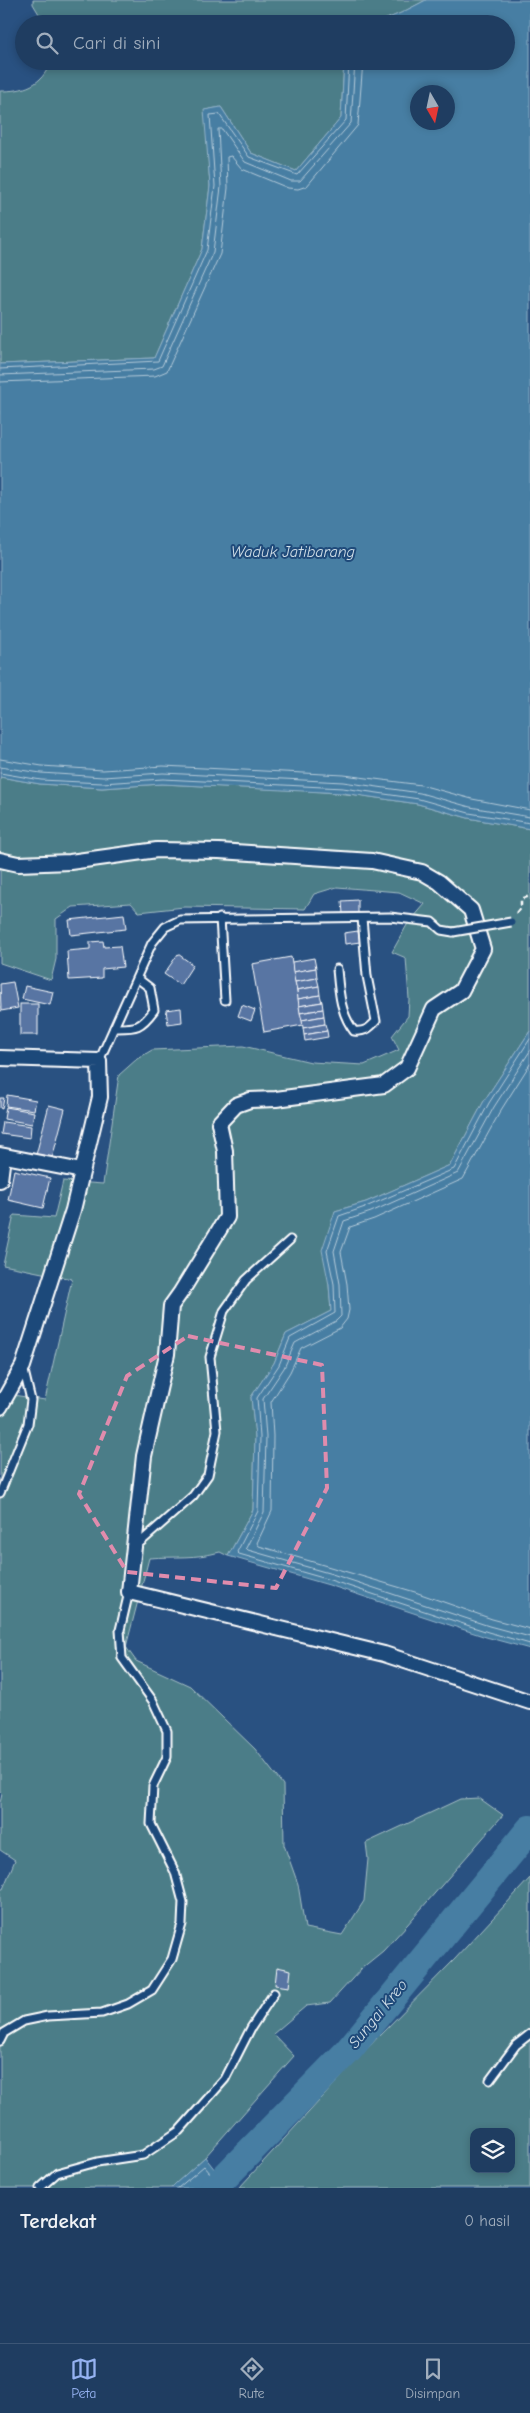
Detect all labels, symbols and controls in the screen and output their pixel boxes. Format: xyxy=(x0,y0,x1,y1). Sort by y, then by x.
search box xyxy=(15,15,515,70)
icon: search xyxy=(33,29,61,57)
text: Cari di sini xyxy=(73,32,160,54)
north arrow xyxy=(410,85,455,130)
water label: Waduk Jatibarang xyxy=(231,543,355,561)
water label: Sungai Kreo xyxy=(345,1976,411,2052)
map controls xyxy=(470,2128,515,2173)
button: layers xyxy=(470,2128,515,2173)
text: Terdekat xyxy=(20,2209,96,2233)
text: 0 hasil xyxy=(464,2212,510,2230)
tab: Peta xyxy=(70,2355,98,2402)
tab: Rute xyxy=(238,2355,266,2402)
tab: Disimpan xyxy=(405,2355,460,2402)

